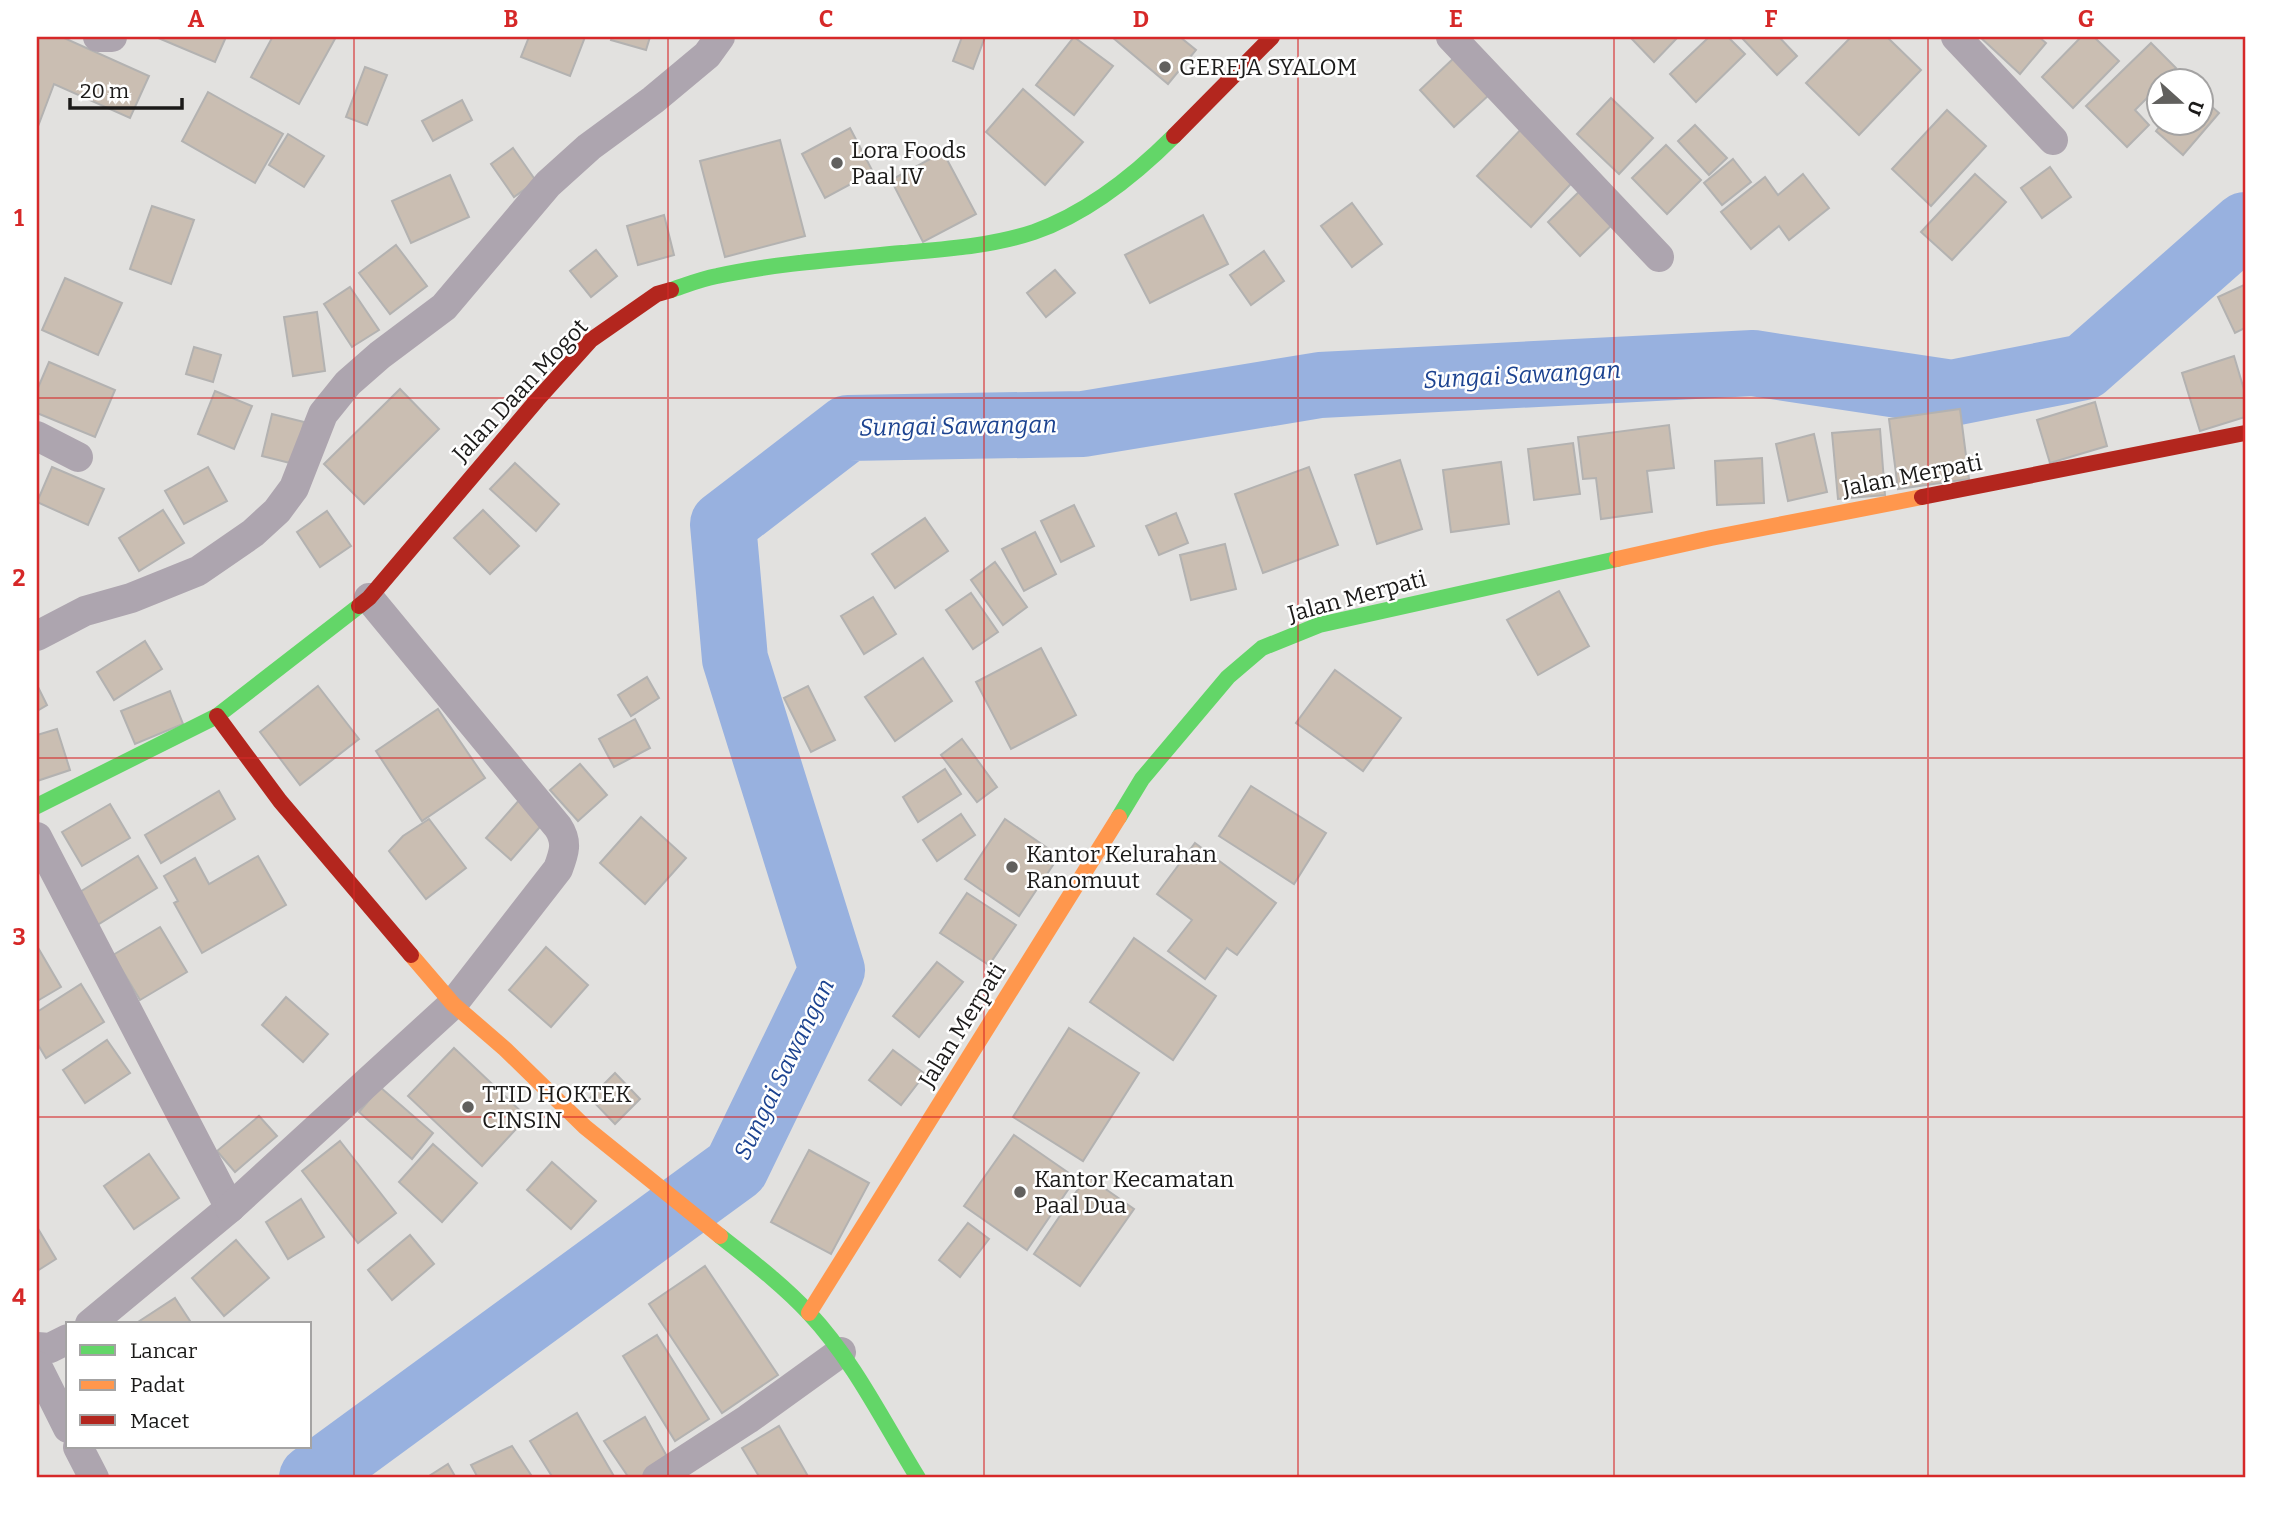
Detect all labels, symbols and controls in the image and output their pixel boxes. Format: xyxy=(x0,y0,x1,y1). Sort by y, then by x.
text: A xyxy=(188,5,205,33)
text: B xyxy=(504,5,518,33)
text: C xyxy=(819,5,833,33)
text: D xyxy=(1133,5,1149,33)
text: E xyxy=(1449,5,1463,33)
text: F xyxy=(1765,5,1778,33)
text: G xyxy=(2078,5,2095,33)
place label: GEREJA SYALOM xyxy=(1179,53,1357,81)
marker: GEREJA SYALOM xyxy=(1157,59,1173,75)
scale bar xyxy=(70,66,182,110)
north arrow xyxy=(2146,66,2216,136)
text: 20 m xyxy=(80,78,129,104)
text: U xyxy=(2182,97,2209,119)
place label: Lora Foods Paal IV xyxy=(851,136,966,190)
marker: Lora Foods Paal IV xyxy=(829,155,845,171)
text: 1 xyxy=(14,204,24,232)
street label: Jalan Daan Mogot xyxy=(446,313,594,468)
water label: Sungai Sawangan xyxy=(1422,356,1622,394)
water label: Sungai Sawangan xyxy=(859,410,1057,442)
street label: Jalan Merpati xyxy=(1839,448,1984,502)
text: 2 xyxy=(13,564,26,592)
street label: Jalan Merpati xyxy=(1284,564,1429,628)
place label: Kantor Kelurahan Ranomuut xyxy=(1026,840,1217,894)
marker: Kantor Kelurahan Ranomuut xyxy=(1004,859,1020,875)
text: 3 xyxy=(12,923,26,951)
street label: Jalan Merpati xyxy=(912,957,1012,1093)
water label: Sungai Sawangan xyxy=(728,974,840,1164)
place label: TTID HOKTEK CINSIN xyxy=(482,1080,632,1134)
marker: TTID HOKTEK CINSIN xyxy=(460,1099,476,1115)
place label: Kantor Kecamatan Paal Dua xyxy=(1034,1165,1235,1219)
marker: Kantor Kecamatan Paal Dua xyxy=(1012,1184,1028,1200)
text: 4 xyxy=(12,1283,26,1311)
legend xyxy=(66,1322,312,1448)
text: Lancar xyxy=(130,1338,197,1364)
text: Padat xyxy=(130,1372,185,1398)
text: Macet xyxy=(130,1408,190,1434)

